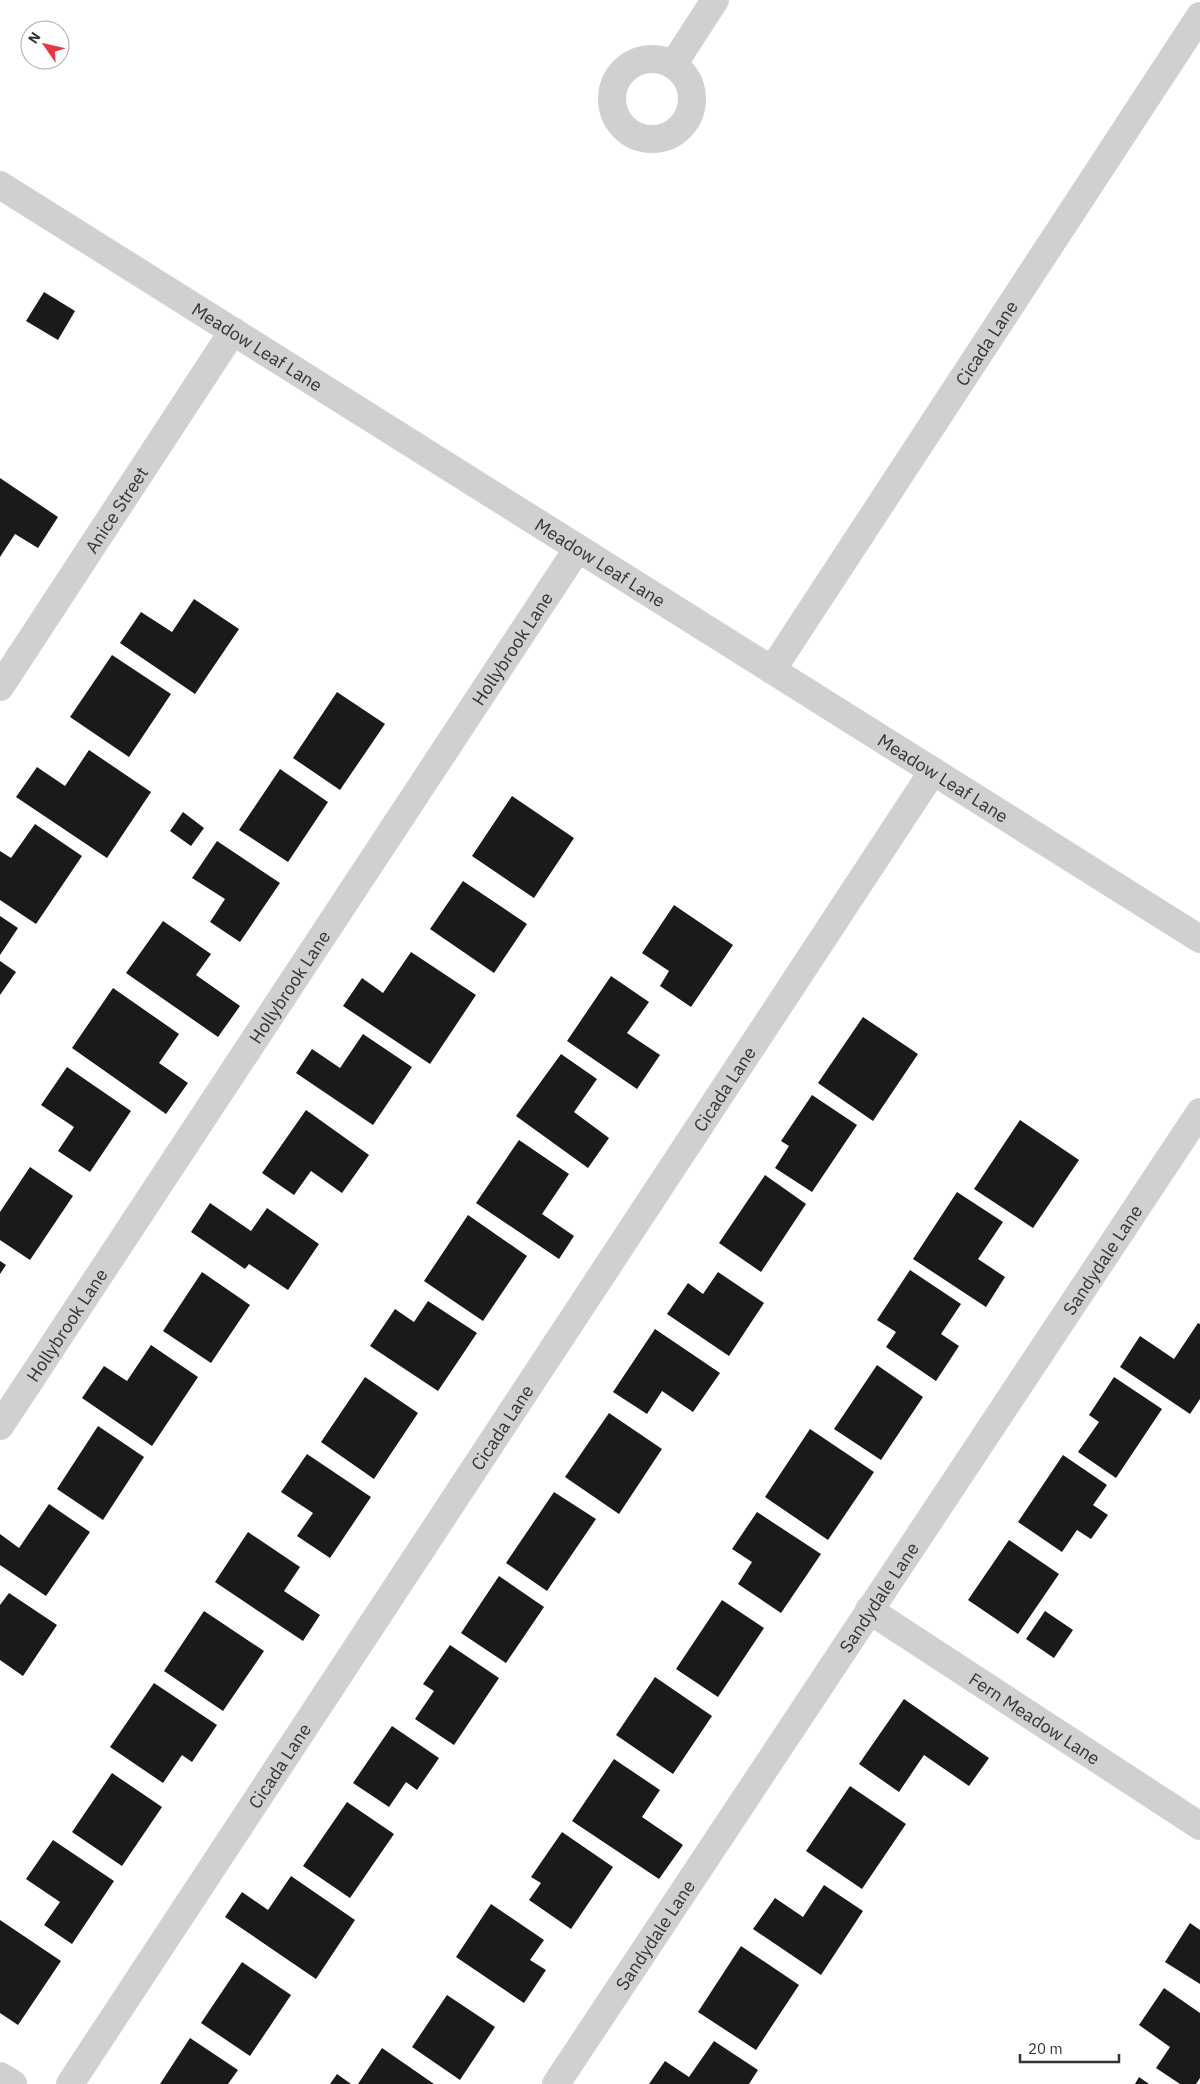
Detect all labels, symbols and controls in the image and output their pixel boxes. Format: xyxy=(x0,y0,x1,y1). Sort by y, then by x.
north arrow xyxy=(20,20,70,70)
text: N xyxy=(24,28,45,47)
street label: Cicada Lane xyxy=(950,296,1022,390)
street label: Meadow Leaf Lane xyxy=(188,297,327,396)
street label: Anice Street xyxy=(79,462,153,557)
street label: Meadow Leaf Lane xyxy=(531,513,670,612)
street label: Hollybrook Lane xyxy=(466,587,558,709)
street label: Meadow Leaf Lane xyxy=(874,728,1013,827)
street label: Hollybrook Lane xyxy=(244,926,335,1048)
street label: Cicada Lane xyxy=(688,1042,761,1136)
street label: Sandydale Lane xyxy=(1057,1200,1147,1319)
street label: Hollybrook Lane xyxy=(21,1264,112,1386)
street label: Cicada Lane xyxy=(465,1380,538,1474)
street label: Sandydale Lane xyxy=(834,1538,923,1657)
street label: Fern Meadow Lane xyxy=(965,1667,1105,1769)
street label: Cicada Lane xyxy=(243,1718,316,1813)
street label: Sandydale Lane xyxy=(610,1875,700,1994)
scale bar xyxy=(1020,2032,1119,2064)
text: 20 m xyxy=(1028,2039,1063,2058)

